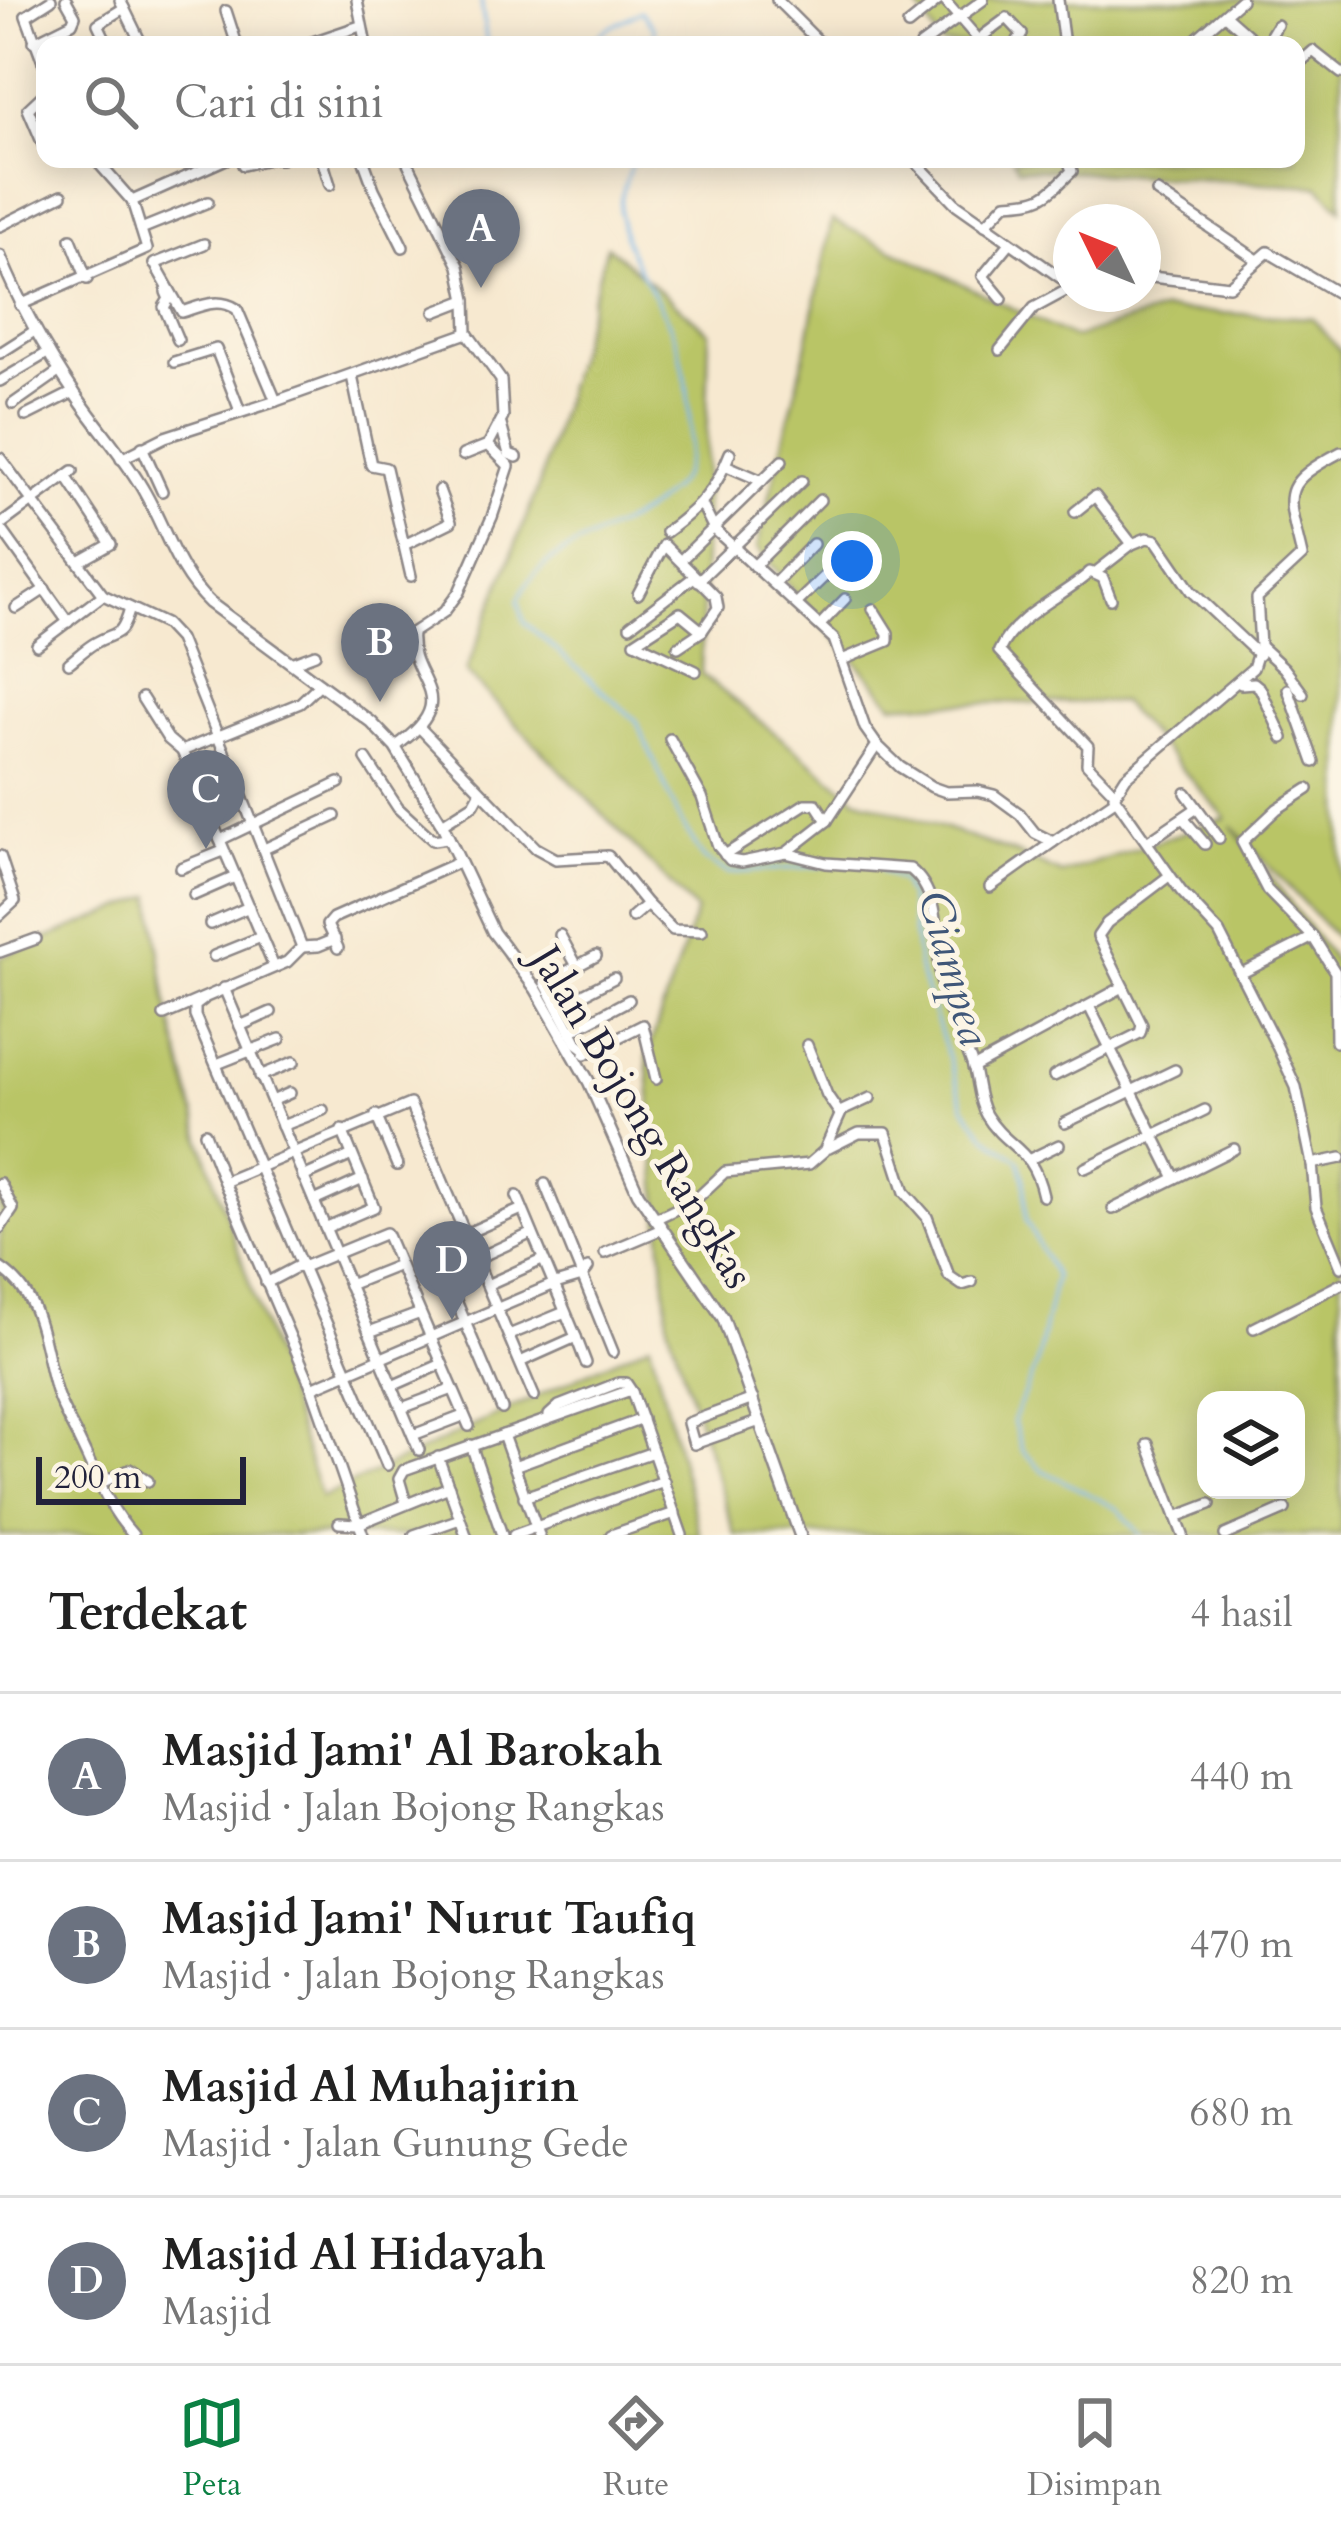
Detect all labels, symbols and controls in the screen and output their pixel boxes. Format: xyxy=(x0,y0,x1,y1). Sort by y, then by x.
search box xyxy=(36,36,1305,168)
icon: search xyxy=(78,69,144,135)
text: Cari di sini xyxy=(174,72,384,133)
pin: A xyxy=(442,189,520,288)
north arrow xyxy=(1053,204,1161,312)
your location xyxy=(822,531,882,591)
pin: B xyxy=(341,603,419,702)
pin: C xyxy=(167,750,245,849)
water label: Ciampea xyxy=(903,883,1005,1053)
street label: Jalan Bojong Rangkas xyxy=(514,930,767,1299)
pin: D xyxy=(413,1221,491,1320)
map controls xyxy=(1197,1391,1305,1499)
button: layers xyxy=(1197,1391,1305,1499)
scale bar xyxy=(36,1451,246,1504)
text: 200 m xyxy=(54,1455,141,1500)
text: Terdekat xyxy=(48,1578,247,1648)
text: 4 hasil xyxy=(1190,1587,1293,1640)
text: Masjid Jami' Al Barokah xyxy=(162,1720,663,1781)
text: A xyxy=(72,1750,102,1803)
text: 440 m xyxy=(1190,1750,1293,1803)
text: Masjid · Jalan Bojong Rangkas xyxy=(162,1781,665,1834)
text: Masjid Jami' Nurut Taufiq xyxy=(162,1888,696,1949)
text: B xyxy=(73,1918,101,1971)
text: 470 m xyxy=(1190,1918,1293,1971)
text: Masjid · Jalan Bojong Rangkas xyxy=(162,1949,665,2002)
text: Masjid Al Muhajirin xyxy=(162,2056,579,2117)
text: C xyxy=(72,2086,102,2139)
text: 680 m xyxy=(1190,2086,1293,2139)
text: Masjid · Jalan Gunung Gede xyxy=(162,2117,629,2170)
text: Masjid Al Hidayah xyxy=(162,2224,546,2285)
text: D xyxy=(70,2254,104,2307)
text: 820 m xyxy=(1190,2254,1293,2307)
text: Masjid xyxy=(162,2285,271,2338)
tab: Peta xyxy=(179,2390,245,2507)
tab: Rute xyxy=(603,2390,669,2507)
tab: Disimpan xyxy=(1027,2390,1162,2507)

